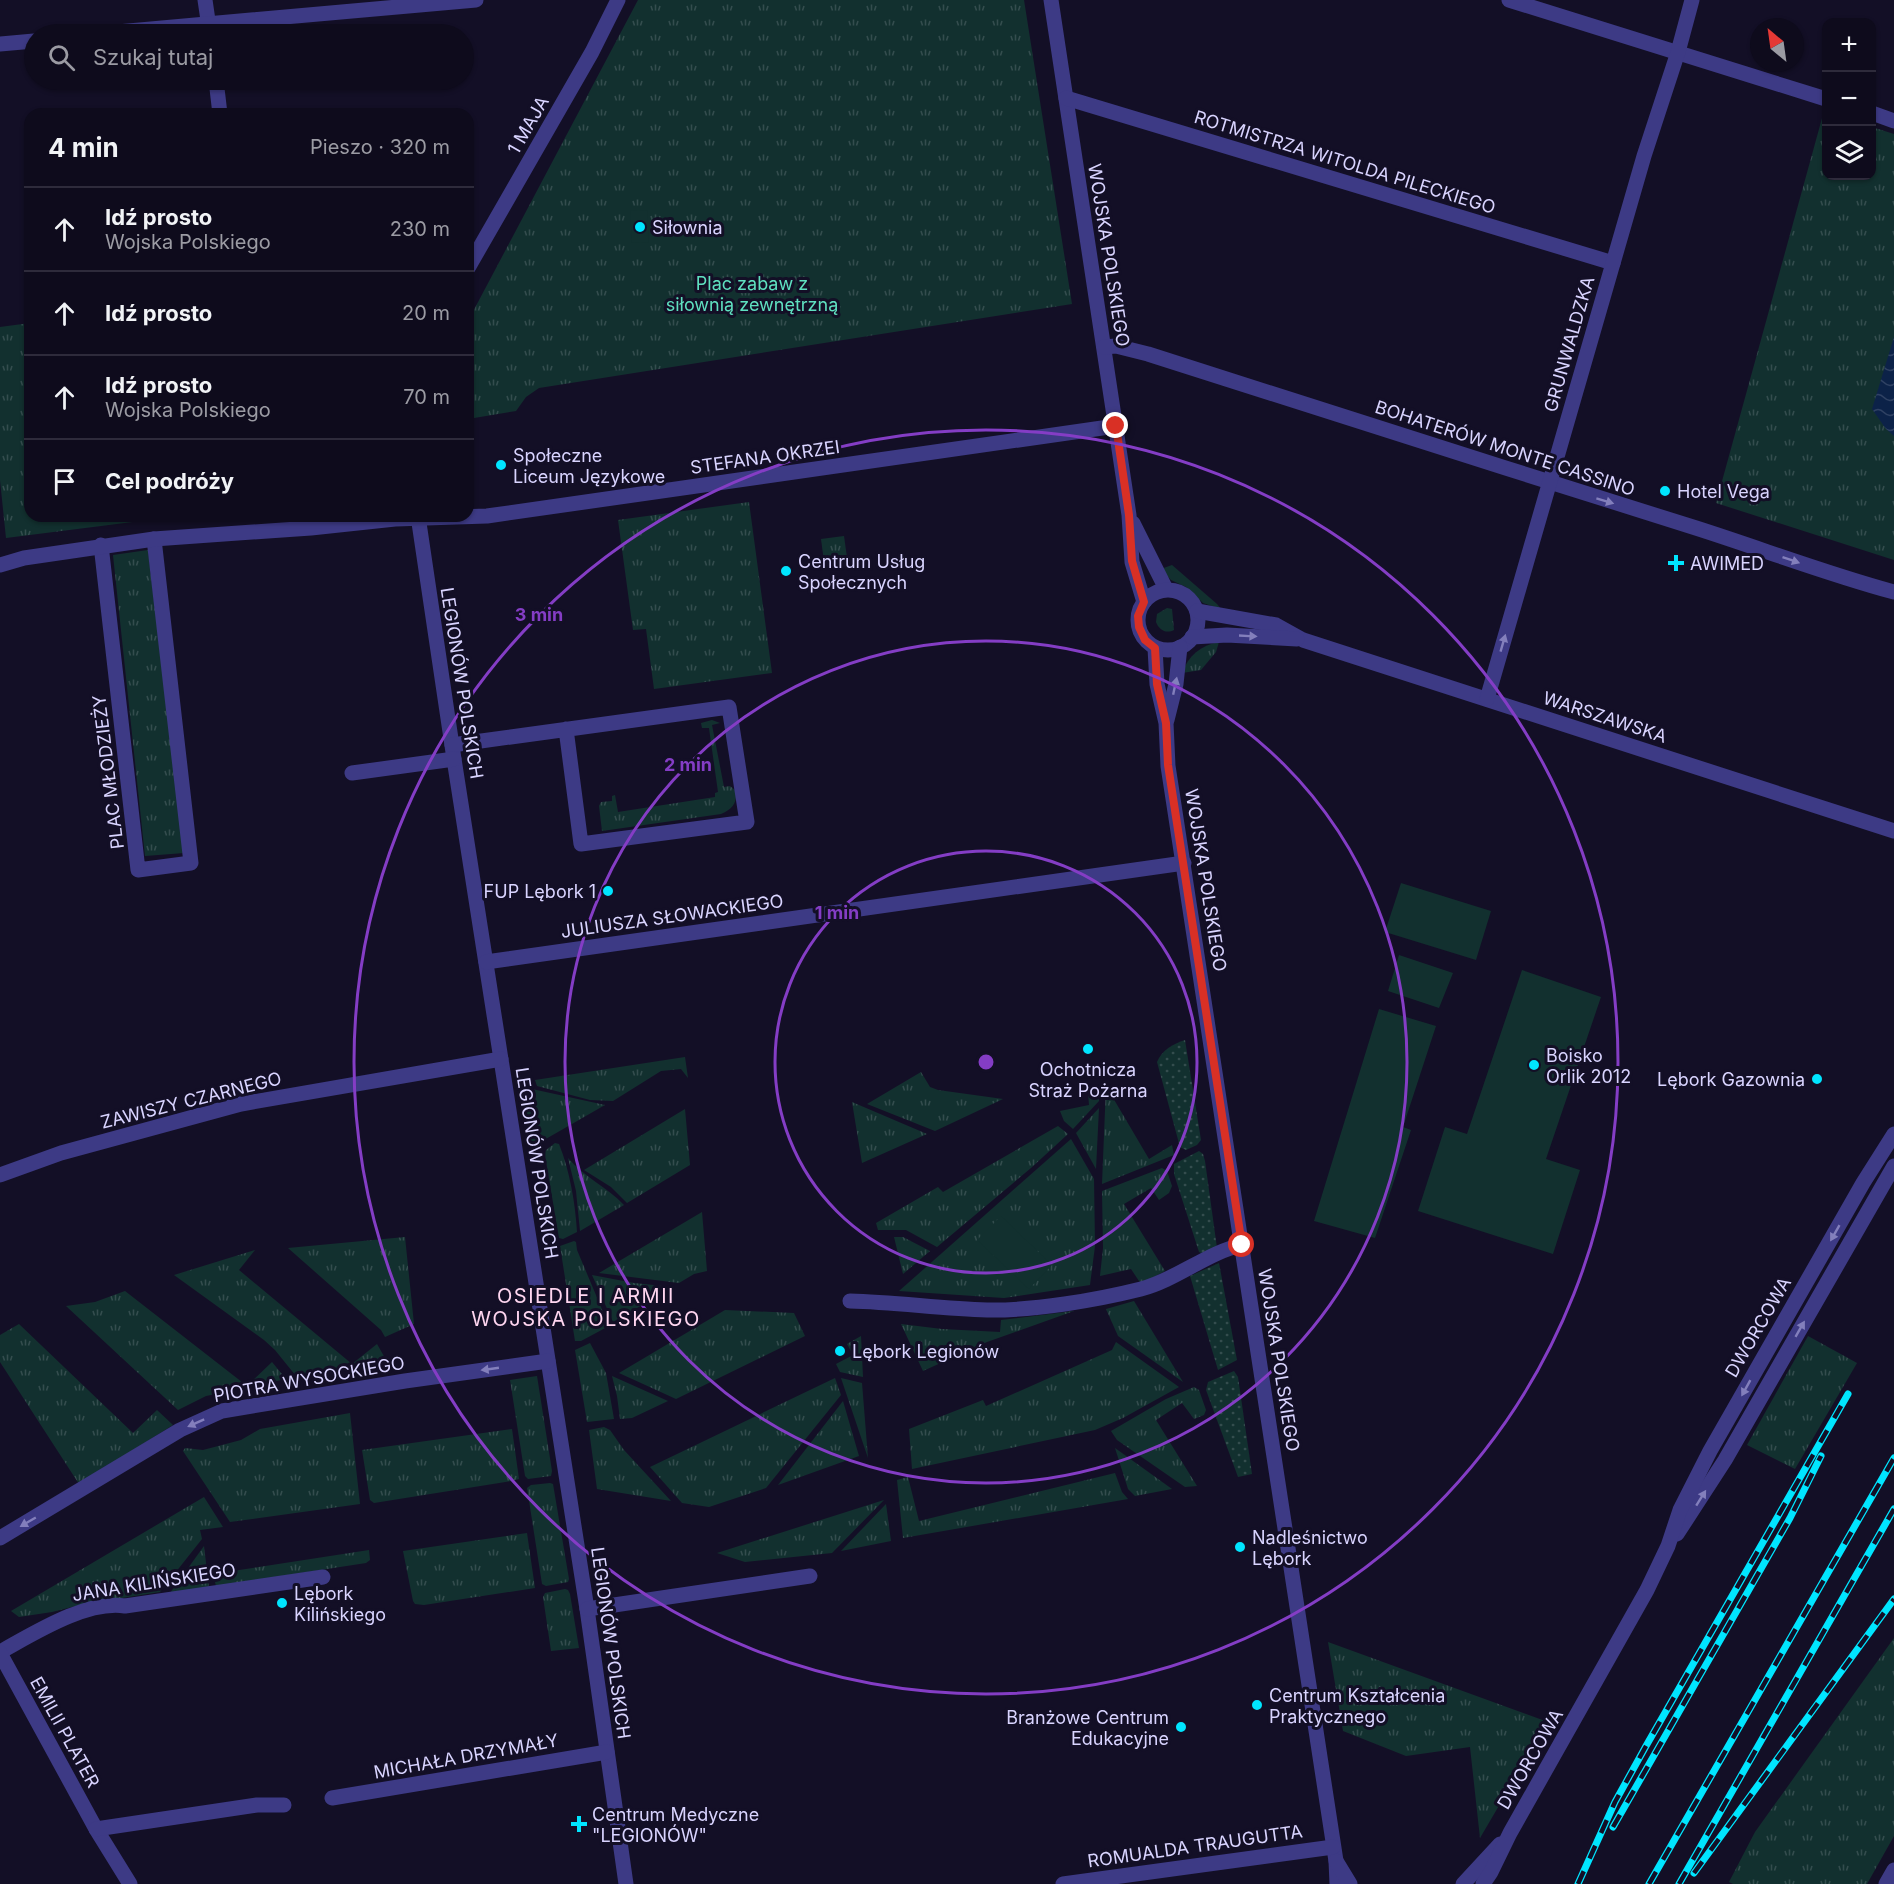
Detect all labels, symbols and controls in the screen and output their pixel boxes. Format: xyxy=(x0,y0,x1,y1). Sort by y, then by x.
north arrow xyxy=(1750,18,1804,72)
map controls xyxy=(1822,18,1876,180)
button: + xyxy=(1822,18,1876,72)
search box xyxy=(24,24,474,90)
icon: search xyxy=(45,41,78,74)
text: Szukaj tutaj xyxy=(93,44,213,70)
button: − xyxy=(1822,72,1876,126)
street label: 1 MAJA xyxy=(503,92,553,158)
street label: ROTMISTRZA WITOLDA PILECKIEGO xyxy=(1192,106,1498,218)
button: layers xyxy=(1822,126,1876,180)
text: 4 min xyxy=(48,132,119,163)
text: Pieszo · 320 m xyxy=(310,135,450,159)
street label: WOJSKA POLSKIEGO xyxy=(1084,162,1134,348)
text: Idź prosto xyxy=(105,204,212,230)
icon: ahead xyxy=(48,213,81,246)
text: 230 m xyxy=(390,217,450,241)
place label: Siłownia xyxy=(652,217,723,238)
marker: Siłownia xyxy=(633,220,647,234)
text: Wojska Polskiego xyxy=(105,230,271,254)
park label: Plac zabaw z siłownią zewnętrzną xyxy=(666,273,838,315)
street label: GRUNWALDZKA xyxy=(1540,274,1598,414)
icon: ahead xyxy=(48,297,81,330)
text: Idź prosto xyxy=(105,300,212,326)
text: 20 m xyxy=(402,301,450,325)
text: Idź prosto xyxy=(105,372,212,398)
icon: ahead xyxy=(48,381,81,414)
text: 70 m xyxy=(403,385,450,409)
street label: BOHATERÓW MONTE CASSINO xyxy=(1372,395,1638,500)
text: Wojska Polskiego xyxy=(105,398,271,422)
route end xyxy=(1102,412,1128,438)
street label: STEFANA OKRZEI xyxy=(689,436,841,478)
place label: Społeczne Liceum Językowe xyxy=(513,445,665,487)
marker: Społeczne Liceum Językowe xyxy=(494,458,508,472)
icon: arrive xyxy=(48,465,81,498)
text: Cel podróży xyxy=(105,468,234,494)
place label: Hotel Vega xyxy=(1677,481,1770,502)
marker: Hotel Vega xyxy=(1658,484,1672,498)
one-way arrow xyxy=(1596,496,1614,506)
place label: Centrum Usług Społecznych xyxy=(798,551,925,593)
place label: AWIMED xyxy=(1690,553,1764,574)
marker: AWIMED xyxy=(1667,554,1685,572)
one-way arrow xyxy=(1782,556,1800,566)
marker: Centrum Usług Społecznych xyxy=(779,564,793,578)
street label: LEGIONÓW POLSKICH xyxy=(436,586,489,780)
text: 3 min xyxy=(515,604,563,625)
one-way arrow xyxy=(1238,632,1257,641)
one-way arrow xyxy=(1499,634,1508,652)
one-way arrow xyxy=(1171,676,1180,695)
street label: WARSZAWSKA xyxy=(1541,687,1669,747)
street label: PLAC MŁODZIEŻY xyxy=(87,694,128,851)
text: 2 min xyxy=(664,754,712,775)
street label: WOJSKA POLSKIEGO xyxy=(1181,787,1231,973)
place label: FUP Lębork 1 xyxy=(484,881,596,902)
marker: FUP Lębork 1 xyxy=(601,884,615,898)
street label: JULIUSZA SŁOWACKIEGO xyxy=(559,890,785,942)
text: 1 min xyxy=(815,902,859,923)
marker: Ochotnicza Straż Pożarna xyxy=(1081,1042,1095,1056)
place label: Boisko Orlik 2012 xyxy=(1546,1045,1631,1087)
centre of rings xyxy=(976,1052,996,1072)
marker: Boisko Orlik 2012 xyxy=(1527,1058,1541,1072)
place label: Ochotnicza Straż Pożarna xyxy=(1028,1059,1148,1101)
street label: LEGIONÓW POLSKICH xyxy=(511,1066,564,1260)
street label: ZAWISZY CZARNEGO xyxy=(98,1067,284,1133)
place label: Lębork Gazownia xyxy=(1657,1069,1805,1090)
marker: Lębork Gazownia xyxy=(1810,1072,1824,1086)
one-way arrow xyxy=(1830,1224,1840,1241)
route start xyxy=(1228,1231,1254,1257)
street label: WOJSKA POLSKIEGO xyxy=(1254,1267,1304,1453)
street label: DWORCOWA xyxy=(1721,1273,1795,1381)
district label: OSIEDLE I ARMII WOJSKA POLSKIEGO xyxy=(471,1284,701,1331)
one-way arrow xyxy=(1794,1321,1804,1338)
place label: Lębork Legionów xyxy=(852,1341,999,1362)
marker: Lębork Legionów xyxy=(833,1344,847,1358)
street label: PIOTRA WYSOCKIEGO xyxy=(212,1352,406,1406)
one-way arrow xyxy=(481,1365,500,1374)
one-way arrow xyxy=(1741,1380,1751,1397)
one-way arrow xyxy=(188,1418,205,1427)
one-way arrow xyxy=(1696,1490,1707,1506)
one-way arrow xyxy=(20,1516,36,1527)
place label: Nadleśnictwo Lębork xyxy=(1252,1527,1368,1569)
marker: Nadleśnictwo Lębork xyxy=(1233,1540,1247,1554)
street label: LEGIONÓW POLSKICH xyxy=(587,1546,636,1740)
street label: JANA KILIŃSKIEGO xyxy=(71,1558,237,1605)
place label: Lębork Kilińskiego xyxy=(294,1583,386,1625)
marker: Lębork Kilińskiego xyxy=(275,1596,289,1610)
street label: EMILII PLATER xyxy=(26,1673,104,1791)
place label: Centrum Kształcenia Praktycznego xyxy=(1269,1685,1445,1727)
marker: Centrum Kształcenia Praktycznego xyxy=(1250,1698,1264,1712)
street label: DWORCOWA xyxy=(1493,1705,1567,1813)
place label: Branżowe Centrum Edukacyjne xyxy=(1006,1707,1169,1749)
marker: Branżowe Centrum Edukacyjne xyxy=(1174,1720,1188,1734)
street label: MICHAŁA DRZYMAŁY xyxy=(372,1729,560,1783)
place label: Centrum Medyczne "LEGIONÓW" xyxy=(592,1804,759,1846)
marker: Centrum Medyczne "LEGIONÓW" xyxy=(570,1815,588,1833)
street label: ROMUALDA TRAUGUTTA xyxy=(1086,1821,1304,1871)

